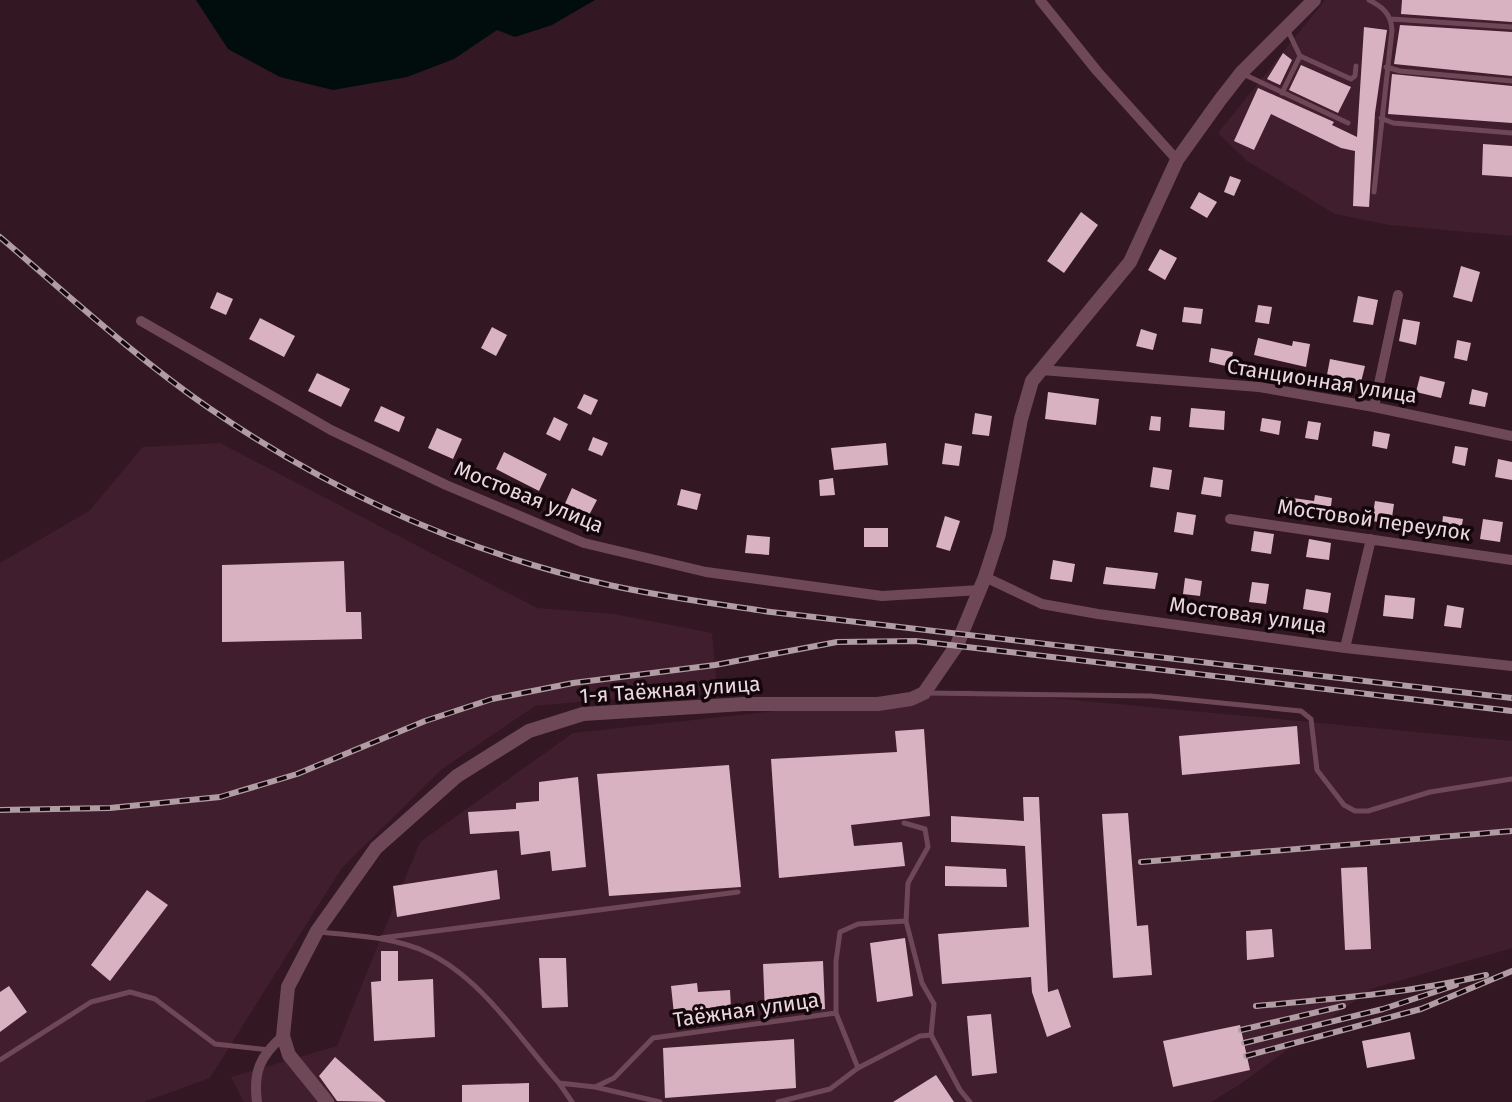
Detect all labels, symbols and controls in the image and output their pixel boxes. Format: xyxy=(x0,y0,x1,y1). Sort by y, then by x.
street label: Станционная улица xyxy=(1225,353,1419,409)
street label: Мостовая улица xyxy=(451,455,607,539)
street label: Мостовой переулок xyxy=(1276,494,1472,546)
street label: Мостовая улица xyxy=(1168,591,1328,639)
street label: 1-я Таёжная улица xyxy=(579,671,761,709)
street label: Таёжная улица xyxy=(671,987,821,1033)

